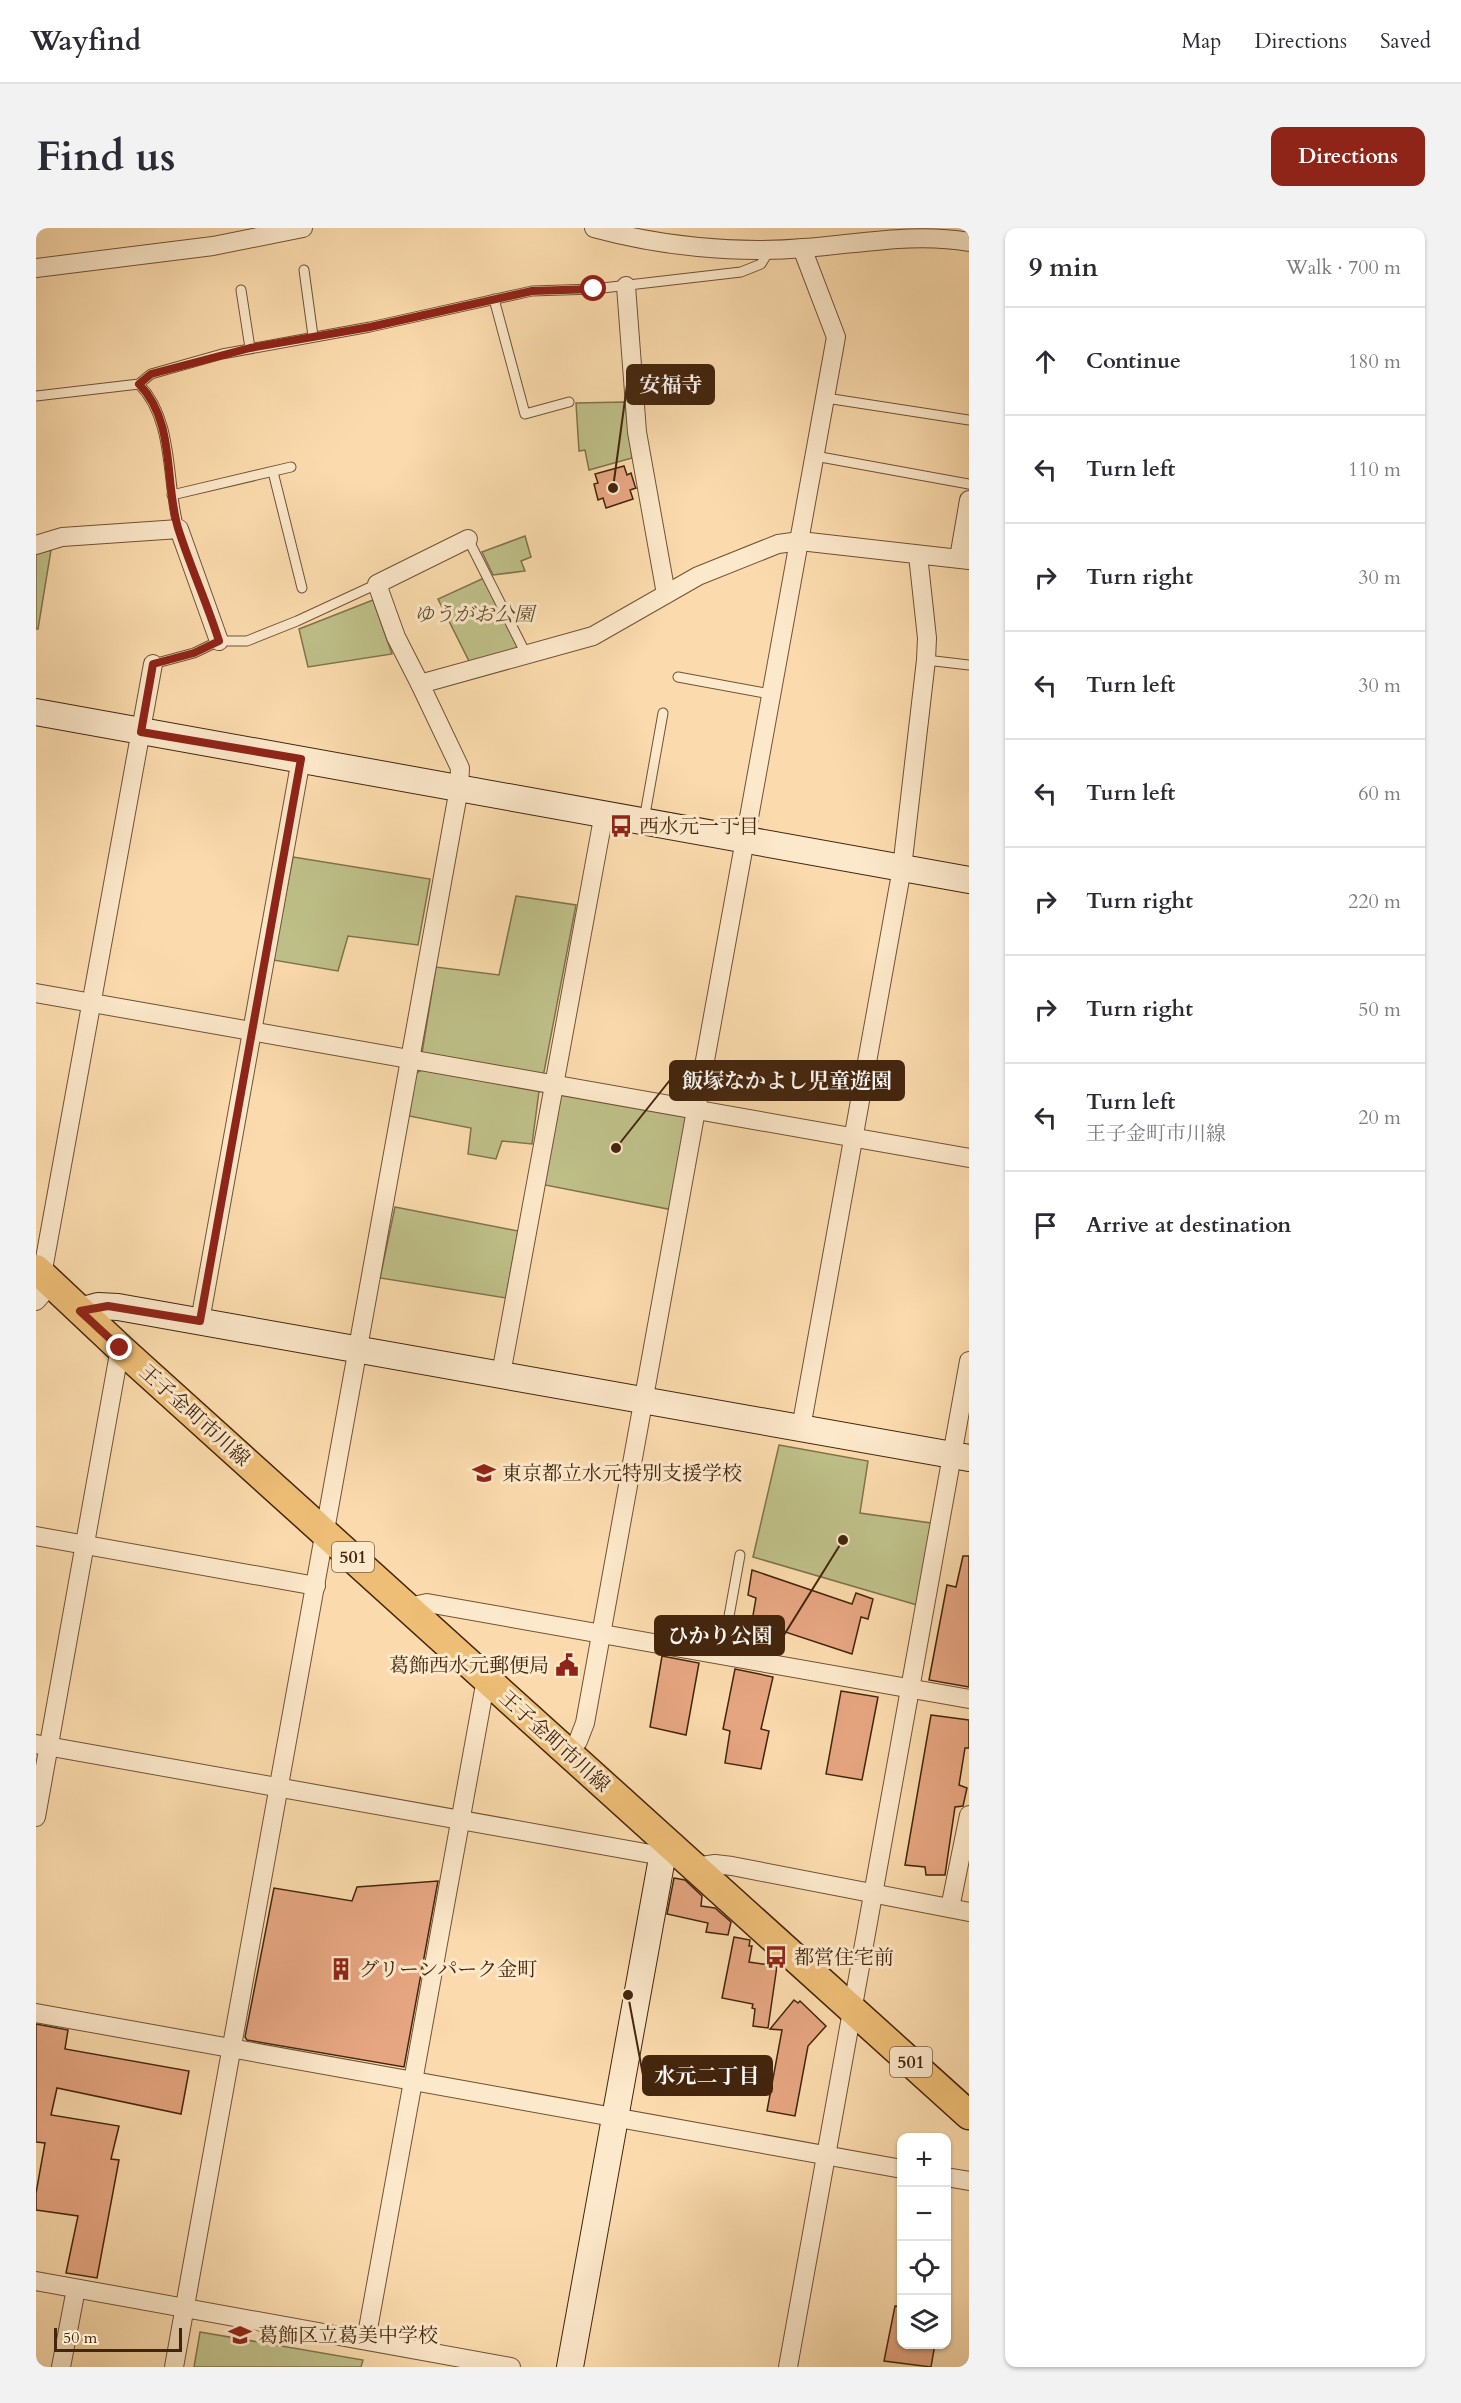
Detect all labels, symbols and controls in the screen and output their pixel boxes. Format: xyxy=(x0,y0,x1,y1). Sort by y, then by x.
text: Wayfind xyxy=(30,22,141,60)
text: Map xyxy=(1181,27,1221,56)
text: Directions xyxy=(1254,27,1347,56)
text: Saved xyxy=(1380,27,1431,56)
button: Directions xyxy=(1271,127,1425,186)
text: Find us xyxy=(36,128,176,185)
text: 9 min xyxy=(1029,250,1098,285)
text: Walk · 700 m xyxy=(1286,254,1401,281)
route start xyxy=(580,275,606,301)
icon: ahead xyxy=(1029,345,1062,378)
text: Continue xyxy=(1086,346,1181,376)
text: 180 m xyxy=(1348,348,1401,375)
callout: 安福寺 xyxy=(627,365,714,404)
text: 安福寺 xyxy=(640,371,703,400)
icon: left xyxy=(1029,453,1062,486)
text: Turn left xyxy=(1086,454,1175,484)
text: 110 m xyxy=(1348,456,1401,483)
icon: right xyxy=(1029,561,1062,594)
text: Turn right xyxy=(1086,562,1193,592)
text: 30 m xyxy=(1358,564,1401,591)
park label: ゆうがお公園 xyxy=(414,601,537,628)
icon: left xyxy=(1029,669,1062,702)
text: Turn left xyxy=(1086,670,1175,700)
text: 30 m xyxy=(1358,672,1401,699)
icon: left xyxy=(1029,777,1062,810)
text: Turn left xyxy=(1086,778,1175,808)
text: 60 m xyxy=(1358,780,1401,807)
bus stop icon: 西水元一丁目 xyxy=(608,813,634,839)
place label: 西水元一丁目 xyxy=(639,813,759,840)
icon: right xyxy=(1029,885,1062,918)
text: Turn right xyxy=(1086,886,1193,916)
text: 220 m xyxy=(1348,888,1401,915)
icon: right xyxy=(1029,993,1062,1026)
text: Turn right xyxy=(1086,994,1193,1024)
text: 50 m xyxy=(1358,996,1401,1023)
callout: 飯塚なかよし児童遊園 xyxy=(670,1061,904,1100)
text: 飯塚なかよし児童遊園 xyxy=(682,1067,892,1096)
text: Turn left xyxy=(1086,1087,1175,1117)
icon: left xyxy=(1029,1101,1062,1134)
text: 20 m xyxy=(1358,1104,1401,1131)
text: 王子金町市川線 xyxy=(1086,1120,1226,1147)
icon: arrive xyxy=(1029,1209,1062,1242)
text: Arrive at destination xyxy=(1086,1210,1291,1240)
route end xyxy=(106,1334,132,1360)
street label: 王子金町市川線 xyxy=(134,1358,256,1472)
school or university icon: 東京都立水元特別支援学校 xyxy=(471,1460,497,1486)
place label: 東京都立水元特別支援学校 xyxy=(502,1460,742,1487)
road number: 501 xyxy=(332,1542,374,1572)
callout: ひかり公園 xyxy=(655,1616,784,1655)
text: ひかり公園 xyxy=(668,1622,773,1651)
place label: 葛飾西水元郵便局 xyxy=(389,1652,549,1679)
public building icon: 葛飾西水元郵便局 xyxy=(554,1652,580,1678)
street label: 王子金町市川線 xyxy=(494,1684,616,1798)
bus stop icon: 都営住宅前 xyxy=(763,1944,789,1970)
place label: 都営住宅前 xyxy=(794,1944,894,1971)
building icon: グリーンパーク金町 xyxy=(328,1956,354,1982)
place label: グリーンパーク金町 xyxy=(359,1956,537,1983)
road number: 501 xyxy=(890,2047,932,2077)
callout: 水元二丁目 xyxy=(643,2056,772,2095)
text: 水元二丁目 xyxy=(655,2062,760,2091)
map controls xyxy=(897,2133,951,2349)
button: + xyxy=(897,2133,951,2187)
button: − xyxy=(897,2187,951,2241)
button: locate xyxy=(897,2241,951,2295)
button: layers xyxy=(897,2295,951,2349)
school or university icon: 葛飾区立葛美中学校 xyxy=(227,2322,253,2348)
place label: 葛飾区立葛美中学校 xyxy=(258,2322,438,2349)
scale bar xyxy=(54,2325,182,2352)
text: 50 m xyxy=(63,2327,97,2349)

